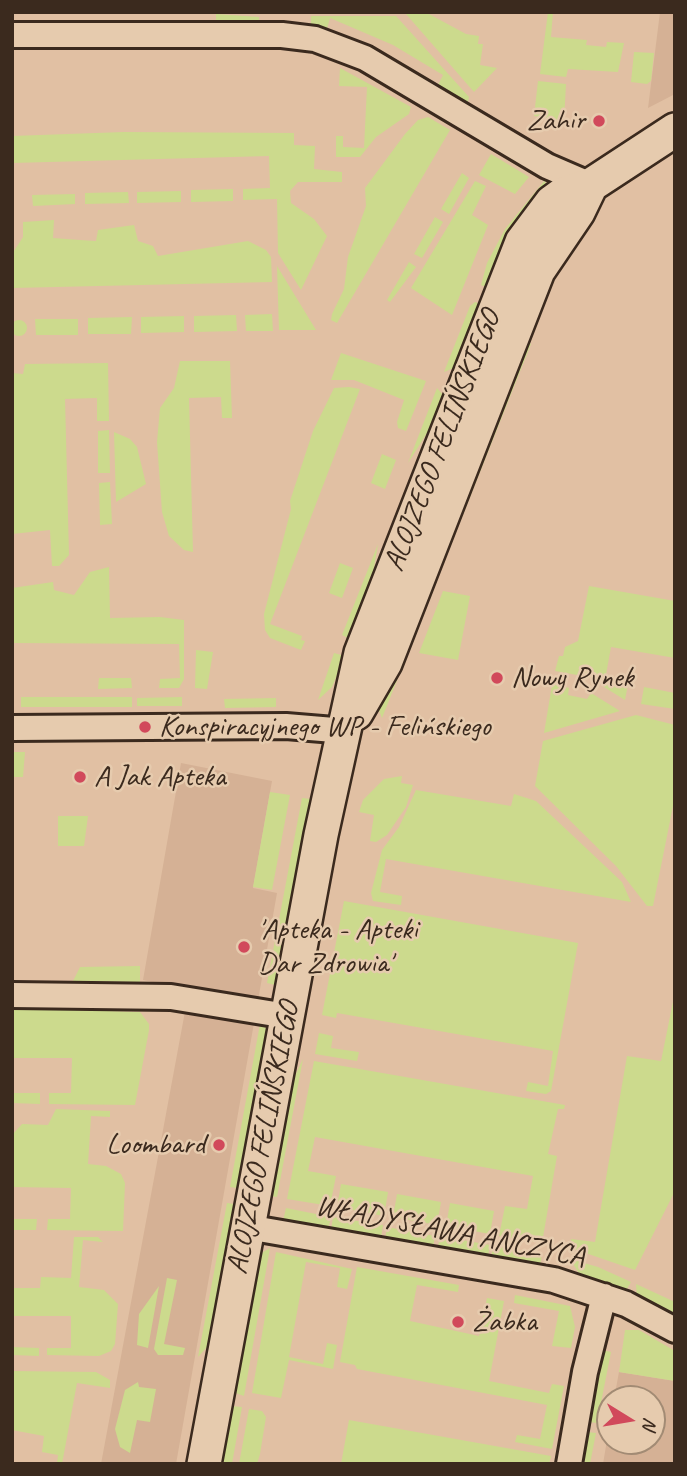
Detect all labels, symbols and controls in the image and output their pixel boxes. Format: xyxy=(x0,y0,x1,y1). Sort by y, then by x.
place label: Zahir xyxy=(527,103,585,139)
marker: Zahir xyxy=(591,113,607,129)
street label: ALOJZEGO FELIŃSKIEGO xyxy=(377,306,509,576)
place label: Nowy Rynek xyxy=(511,660,633,696)
marker: Nowy Rynek xyxy=(489,670,505,686)
place label: Konspiracyjnego WP - Felińskiego xyxy=(159,709,491,745)
marker: Konspiracyjnego WP - Felińskiego xyxy=(137,719,153,735)
place label: A Jak Apteka xyxy=(94,759,226,795)
marker: A Jak Apteka xyxy=(72,769,88,785)
place label: 'Apteka - Apteki Dar Zdrowia' xyxy=(258,912,418,982)
marker: 'Apteka - Apteki Dar Zdrowia' xyxy=(236,939,252,955)
street label: ALOJZEGO FELIŃSKIEGO xyxy=(220,999,308,1277)
place label: Loombard xyxy=(106,1127,205,1163)
marker: Loombard xyxy=(211,1137,227,1153)
street label: WŁADYSŁAWA ANCZYCA xyxy=(313,1188,587,1276)
place label: Żabka xyxy=(472,1304,537,1340)
marker: Żabka xyxy=(450,1314,466,1330)
north arrow xyxy=(596,1385,666,1455)
text: N xyxy=(637,1416,663,1432)

